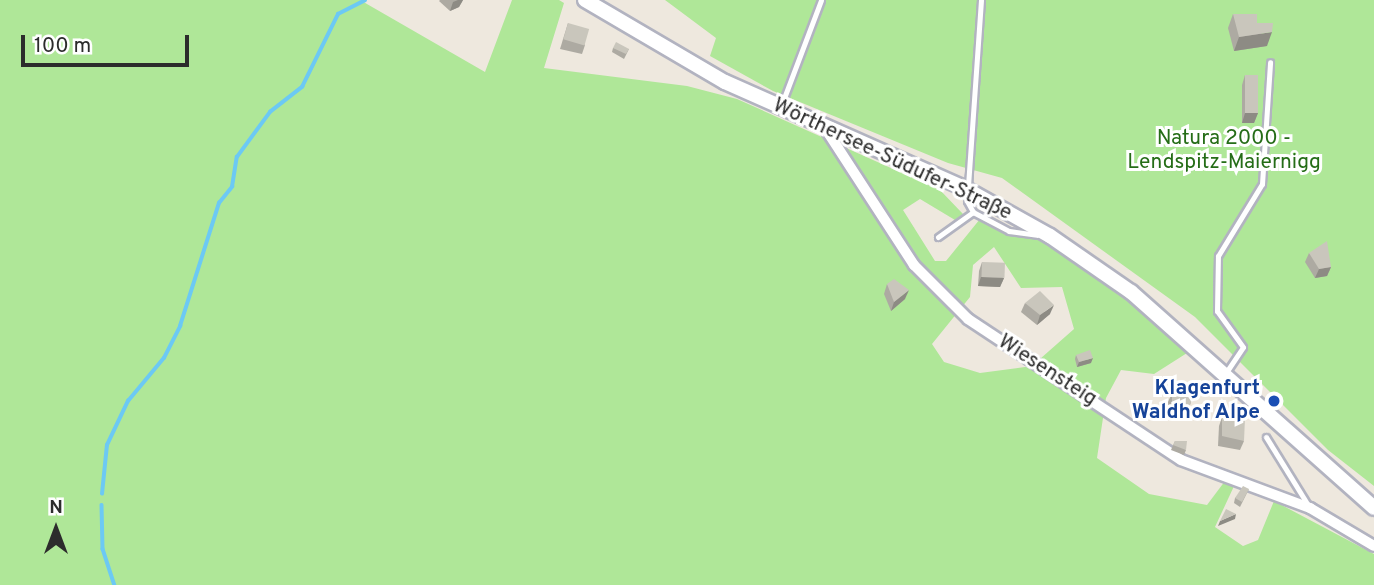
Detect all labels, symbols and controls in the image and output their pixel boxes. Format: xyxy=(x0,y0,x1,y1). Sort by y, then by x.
scale bar xyxy=(24,21,192,65)
text: 100 m xyxy=(34,33,91,60)
street label: Wörthersee-Südufer-Straße xyxy=(768,93,1016,227)
park label: Natura 2000 - Lendspitz-Maiernigg xyxy=(1127,126,1321,176)
street label: Wiesensteig xyxy=(993,330,1101,412)
place label: Klagenfurt Waldhof Alpe xyxy=(1131,376,1260,426)
marker: Klagenfurt Waldhof Alpe xyxy=(1266,393,1282,409)
north arrow xyxy=(21,494,91,564)
text: N xyxy=(49,496,63,520)

